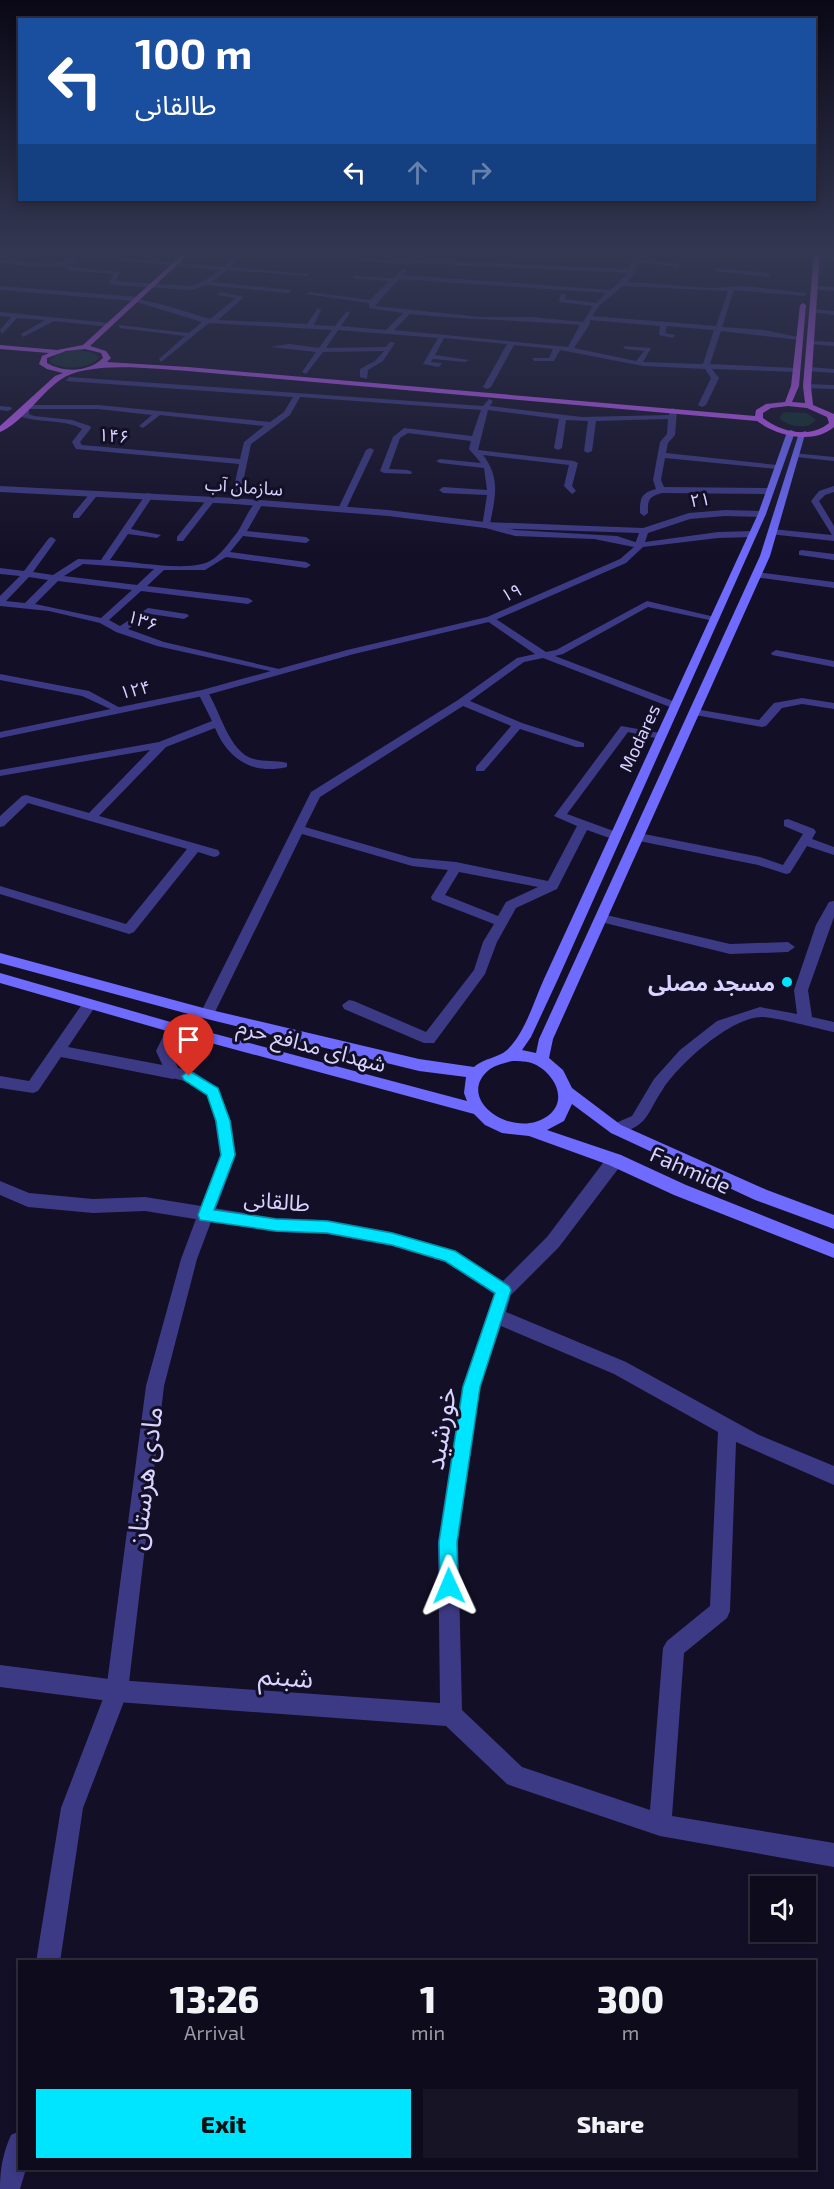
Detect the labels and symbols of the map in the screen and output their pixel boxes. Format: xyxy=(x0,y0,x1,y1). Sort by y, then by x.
street label: ۱۴۶ xyxy=(98,423,130,447)
street label: سازمان آب xyxy=(204,472,284,501)
street label: ۲۱ xyxy=(688,487,712,511)
street label: ۱۹ xyxy=(497,578,525,606)
street label: ۱۳۶ xyxy=(125,604,161,636)
street label: ۱۲۴ xyxy=(118,675,152,703)
street label: Modares xyxy=(614,701,664,775)
place label: مسجد مصلی xyxy=(648,969,775,996)
marker: مسجد مصلی xyxy=(780,975,794,989)
street label: شهدای مدافع حرم xyxy=(233,1012,389,1081)
pin xyxy=(163,1014,214,1076)
street label: Fahmide xyxy=(647,1140,735,1198)
street label: طالقانی xyxy=(243,1184,311,1217)
street label: خورشید xyxy=(417,1384,463,1472)
street label: مادی هرستان xyxy=(118,1404,170,1552)
position arrow xyxy=(417,1554,481,1618)
street label: شبنم xyxy=(257,1657,314,1700)

